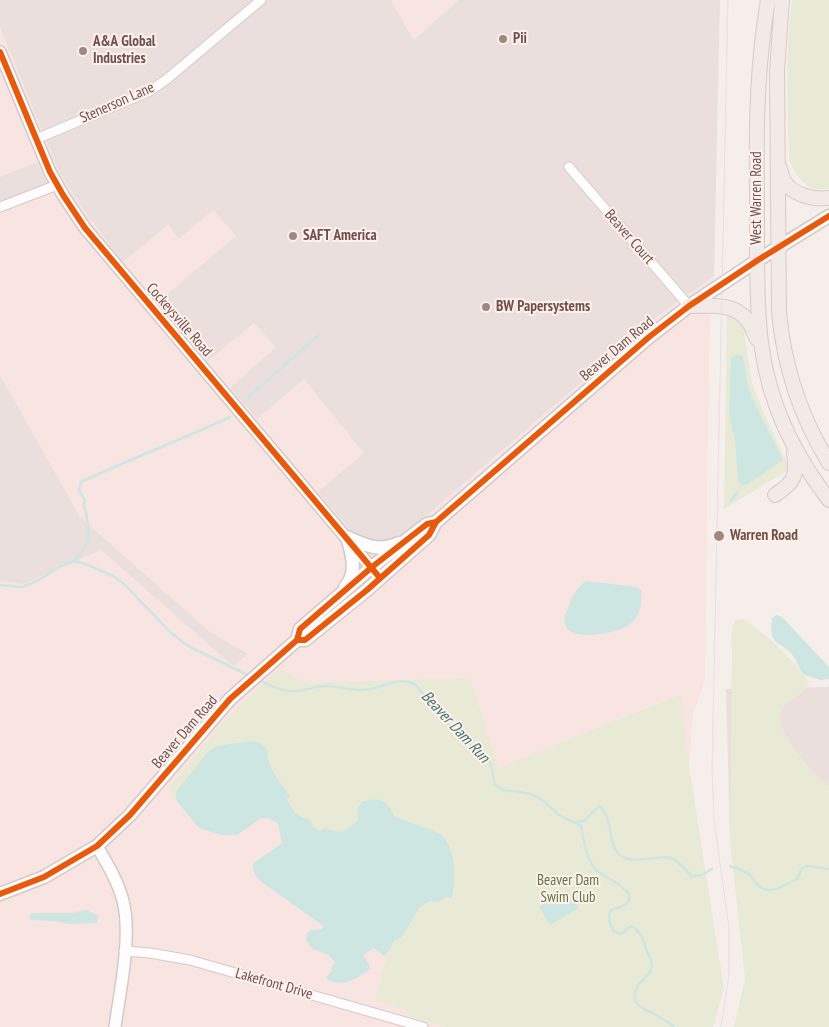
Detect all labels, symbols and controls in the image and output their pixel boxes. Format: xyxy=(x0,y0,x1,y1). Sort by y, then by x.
place label: Pii xyxy=(513,30,527,48)
place label: A&A Global Industries xyxy=(93,33,156,68)
marker: Pii xyxy=(497,33,509,45)
marker: A&A Global Industries xyxy=(77,45,89,57)
street label: Stenerson Lane xyxy=(77,79,157,127)
street label: West Warren Road xyxy=(748,151,766,245)
street label: Beaver Court xyxy=(600,206,658,268)
place label: SAFT America xyxy=(303,227,377,245)
marker: SAFT America xyxy=(287,230,299,242)
street label: Cockeysville Road xyxy=(142,280,216,360)
place label: BW Papersystems xyxy=(496,298,590,316)
marker: BW Papersystems xyxy=(480,301,492,313)
street label: Beaver Dam Road xyxy=(576,313,658,385)
place label: Warren Road xyxy=(730,527,798,545)
marker: Warren Road xyxy=(712,529,726,543)
water label: Beaver Dam Run xyxy=(417,687,493,767)
street label: Beaver Dam Road xyxy=(148,692,222,772)
park label: Beaver Dam Swim Club xyxy=(537,872,599,907)
street label: Lakefront Drive xyxy=(233,964,315,1004)

